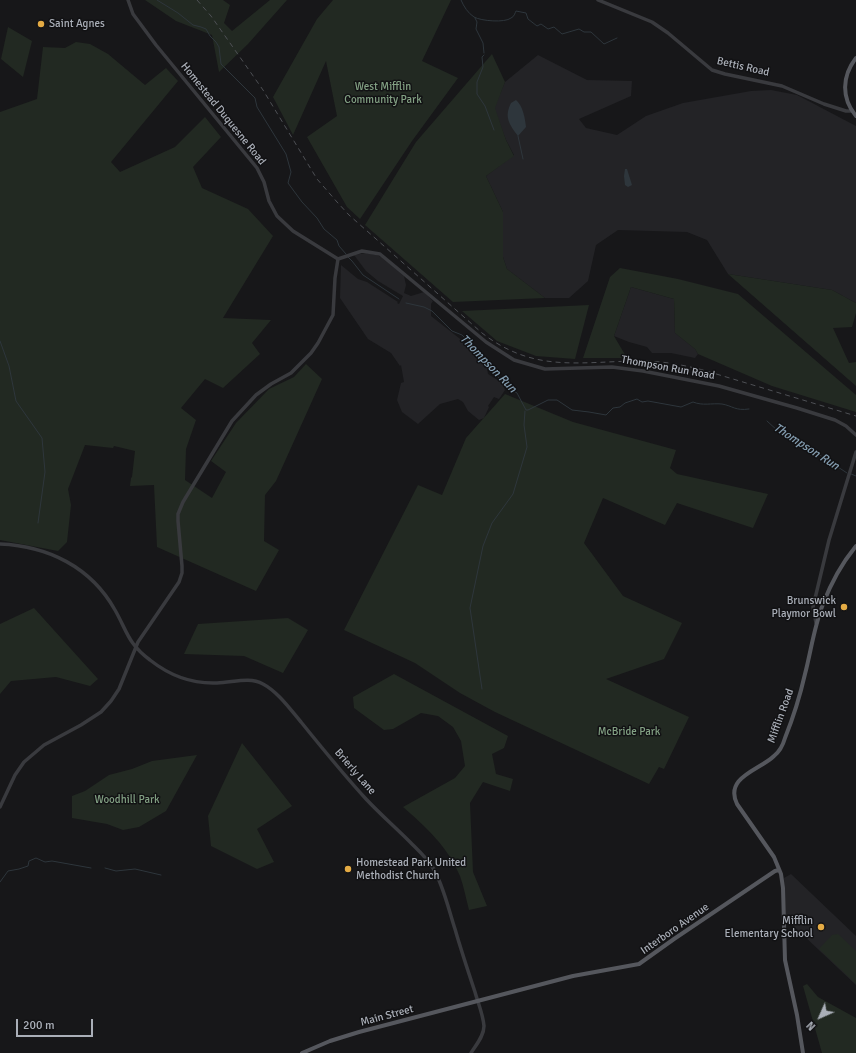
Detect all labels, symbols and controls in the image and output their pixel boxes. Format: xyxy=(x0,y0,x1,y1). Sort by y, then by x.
place label: Saint Agnes xyxy=(49,17,105,31)
marker: Saint Agnes xyxy=(36,19,46,29)
street label: Bettis Road xyxy=(715,55,771,79)
street label: Homestead Duquesne Road xyxy=(178,60,268,168)
park label: West Mifflin Community Park xyxy=(344,80,422,106)
water label: Thompson Run xyxy=(457,332,519,396)
street label: Thompson Run Road xyxy=(620,353,716,383)
water label: Thompson Run xyxy=(770,420,842,474)
place label: Brunswick Playmor Bowl xyxy=(772,594,836,620)
marker: Brunswick Playmor Bowl xyxy=(839,602,849,612)
street label: Mifflin Road xyxy=(765,687,797,745)
park label: McBride Park xyxy=(598,725,660,739)
street label: Brierly Lane xyxy=(331,746,379,798)
park label: Woodhill Park xyxy=(94,793,160,807)
place label: Homestead Park United Methodist Church xyxy=(356,856,466,882)
marker: Homestead Park United Methodist Church xyxy=(343,864,353,874)
street label: Interboro Avenue xyxy=(638,901,712,957)
place label: Mifflin Elementary School xyxy=(725,914,813,940)
marker: Mifflin Elementary School xyxy=(816,922,826,932)
north arrow xyxy=(800,997,840,1037)
street label: Main Street xyxy=(359,1003,415,1029)
scale bar xyxy=(18,1011,95,1037)
text: 200 m xyxy=(23,1018,55,1033)
text: N xyxy=(804,1019,818,1033)

